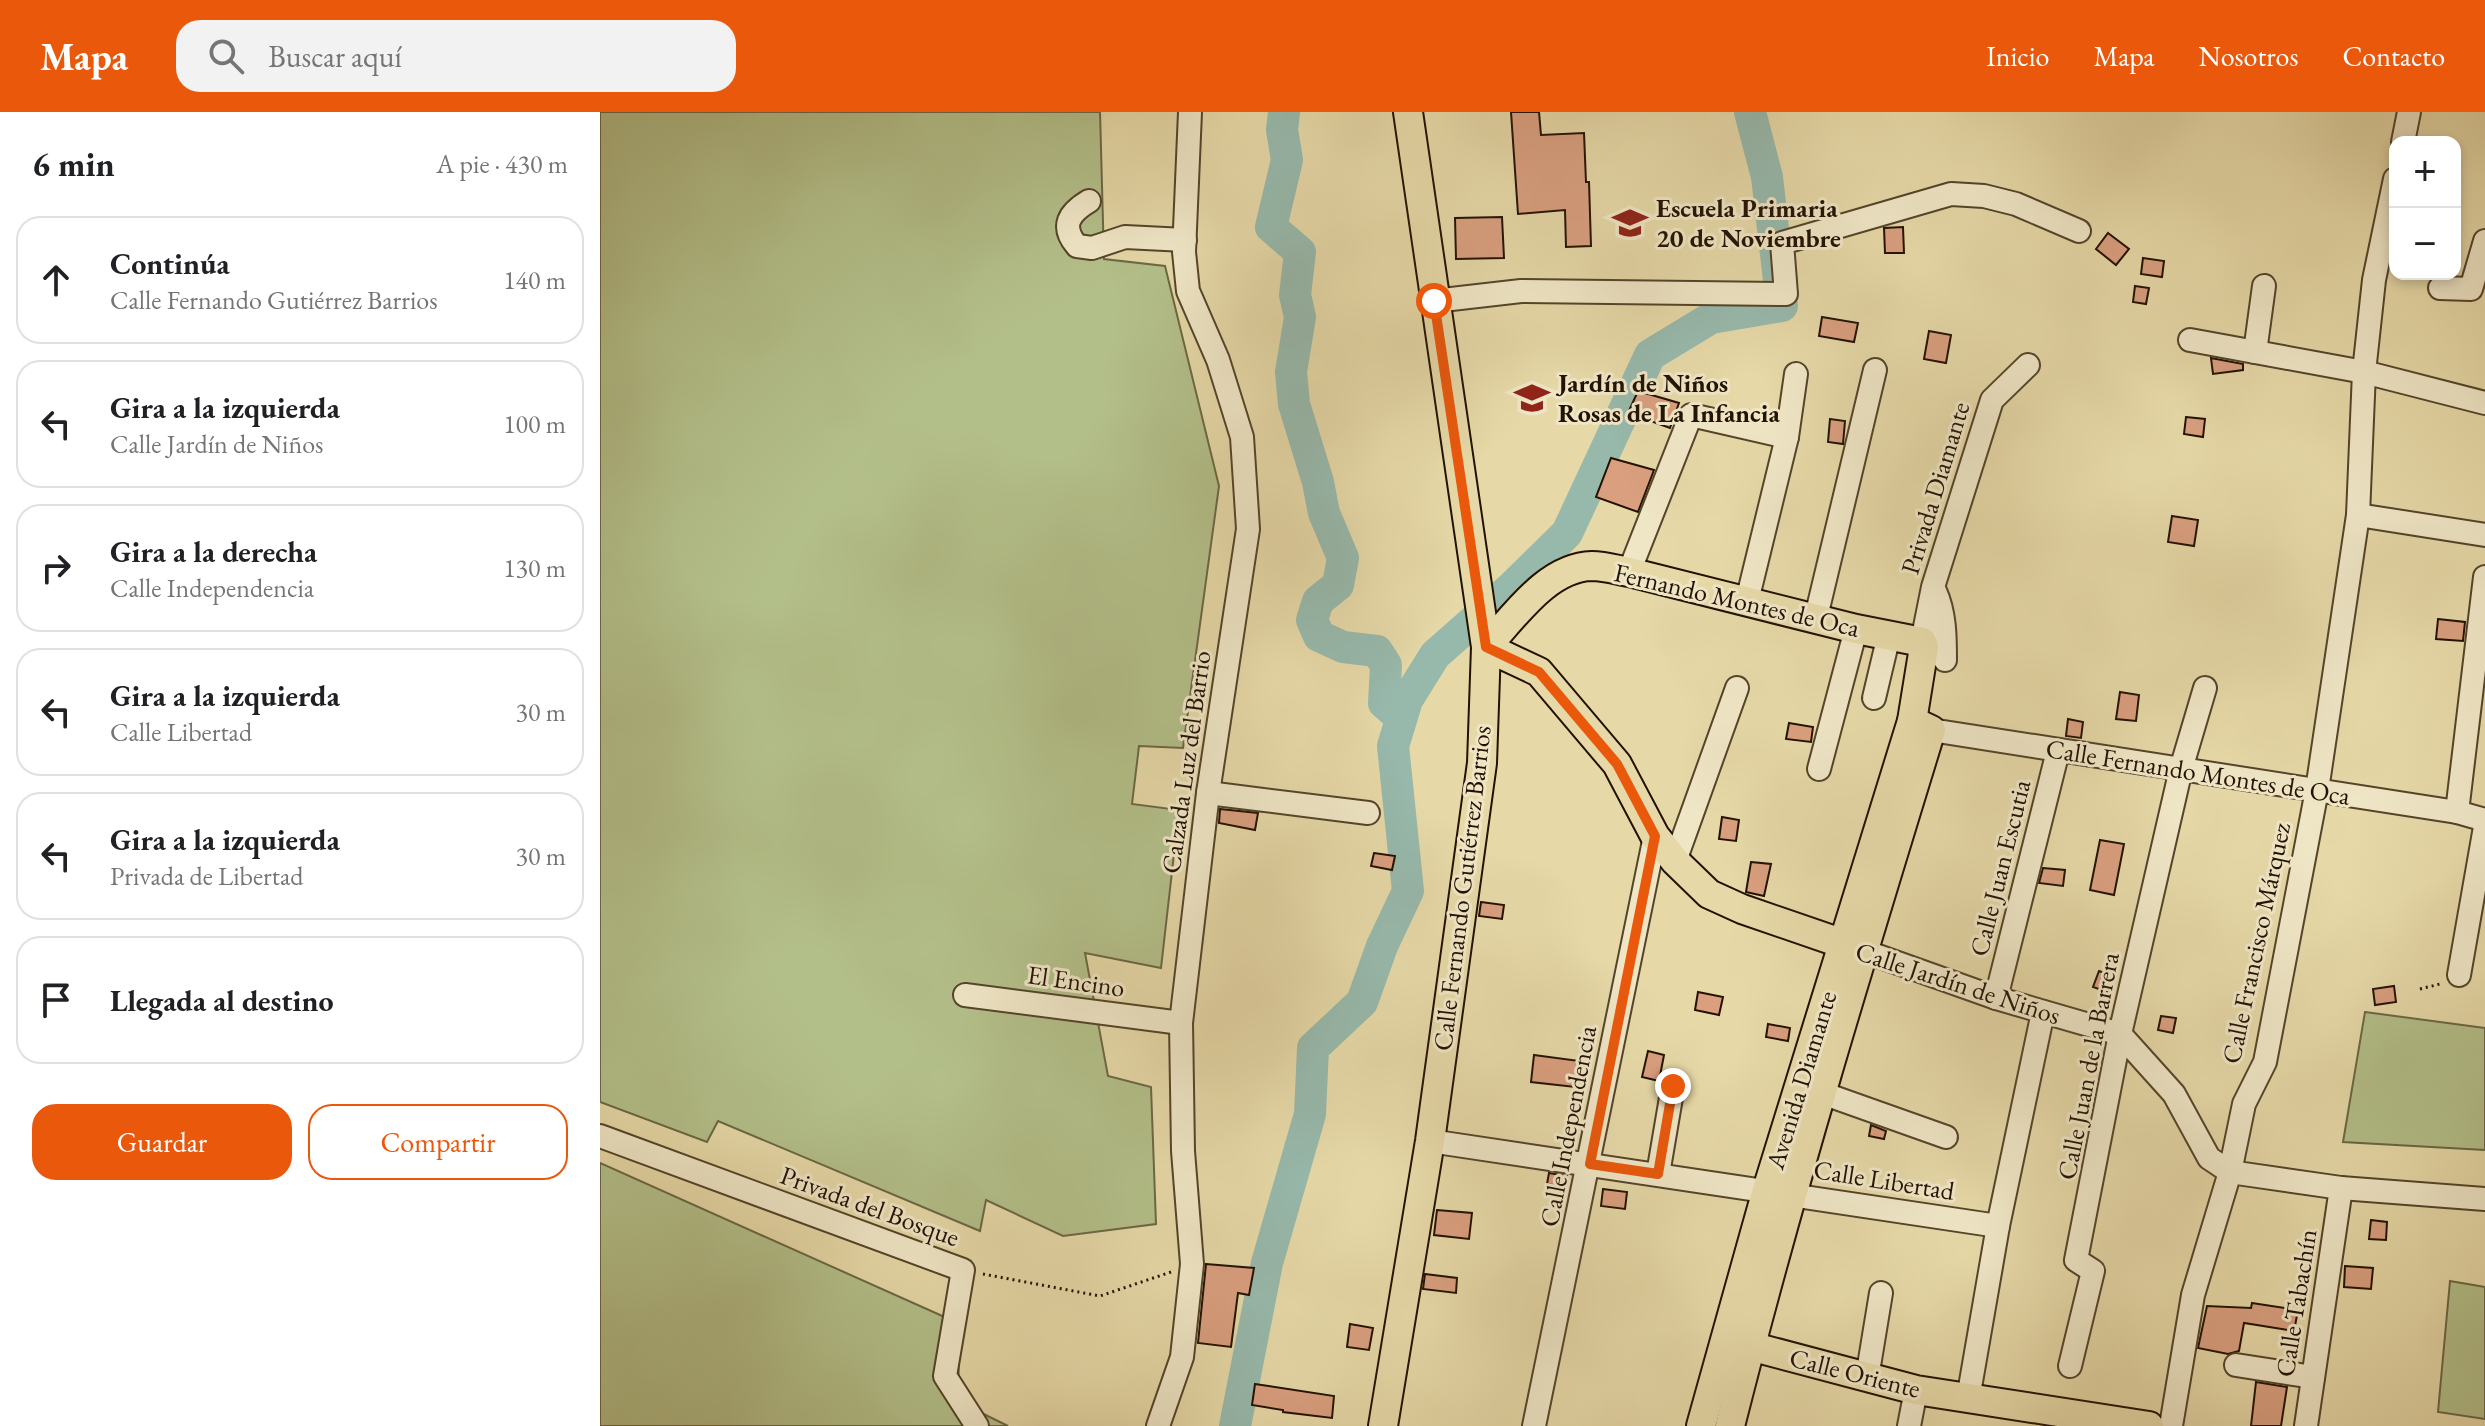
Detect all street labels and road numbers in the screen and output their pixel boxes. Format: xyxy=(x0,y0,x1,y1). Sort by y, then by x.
street label: Privada Diamante xyxy=(1893,398,1977,578)
street label: Fernando Montes de Oca xyxy=(1611,555,1864,645)
street label: Calzada Luz del Barrio xyxy=(1154,648,1218,876)
street label: Calle Fernando Gutiérrez Barrios xyxy=(1425,723,1499,1053)
street label: Calle Fernando Montes de Oca xyxy=(2044,731,2353,813)
street label: Calle Juan Escutia xyxy=(1962,776,2039,960)
street label: Calle Francisco Márquez xyxy=(2214,819,2298,1067)
street label: Calle Jardín de Niños xyxy=(1851,934,2065,1032)
street label: Calle Juan de la Barrera xyxy=(2049,949,2127,1183)
street label: El Encino xyxy=(1025,957,1127,1005)
street label: Avenida Diamante xyxy=(1757,987,1844,1174)
street label: Calle Independencia xyxy=(1532,1022,1604,1229)
street label: Calle Libertad xyxy=(1811,1152,1958,1208)
street label: Privada del Bosque xyxy=(776,1158,964,1254)
street label: Calle Tabachín xyxy=(2268,1226,2324,1379)
street label: Calle Oriente xyxy=(1786,1340,1924,1406)

